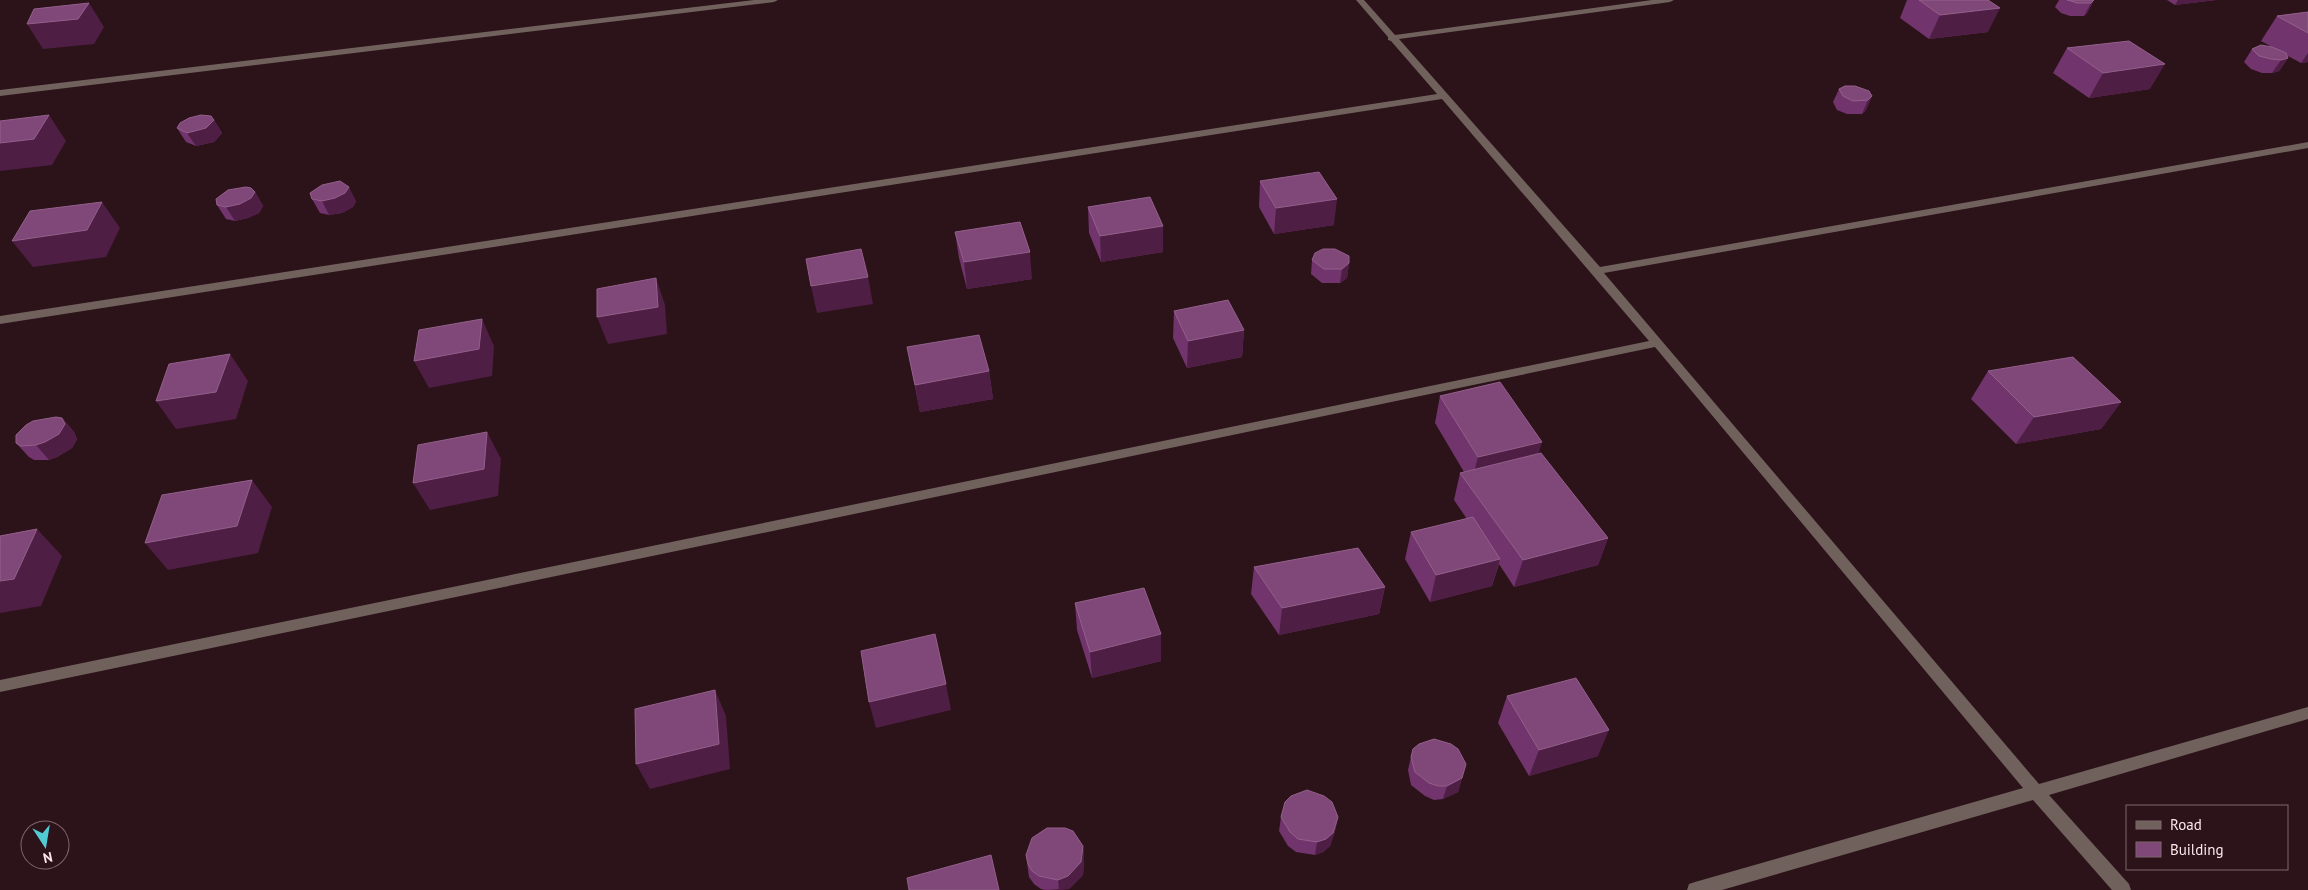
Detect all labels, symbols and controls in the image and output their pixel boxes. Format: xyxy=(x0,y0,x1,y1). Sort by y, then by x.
legend xyxy=(2126,805,2288,870)
text: Road xyxy=(2170,815,2202,834)
north arrow xyxy=(20,820,70,870)
text: Building xyxy=(2170,840,2224,859)
text: N xyxy=(41,848,54,867)

